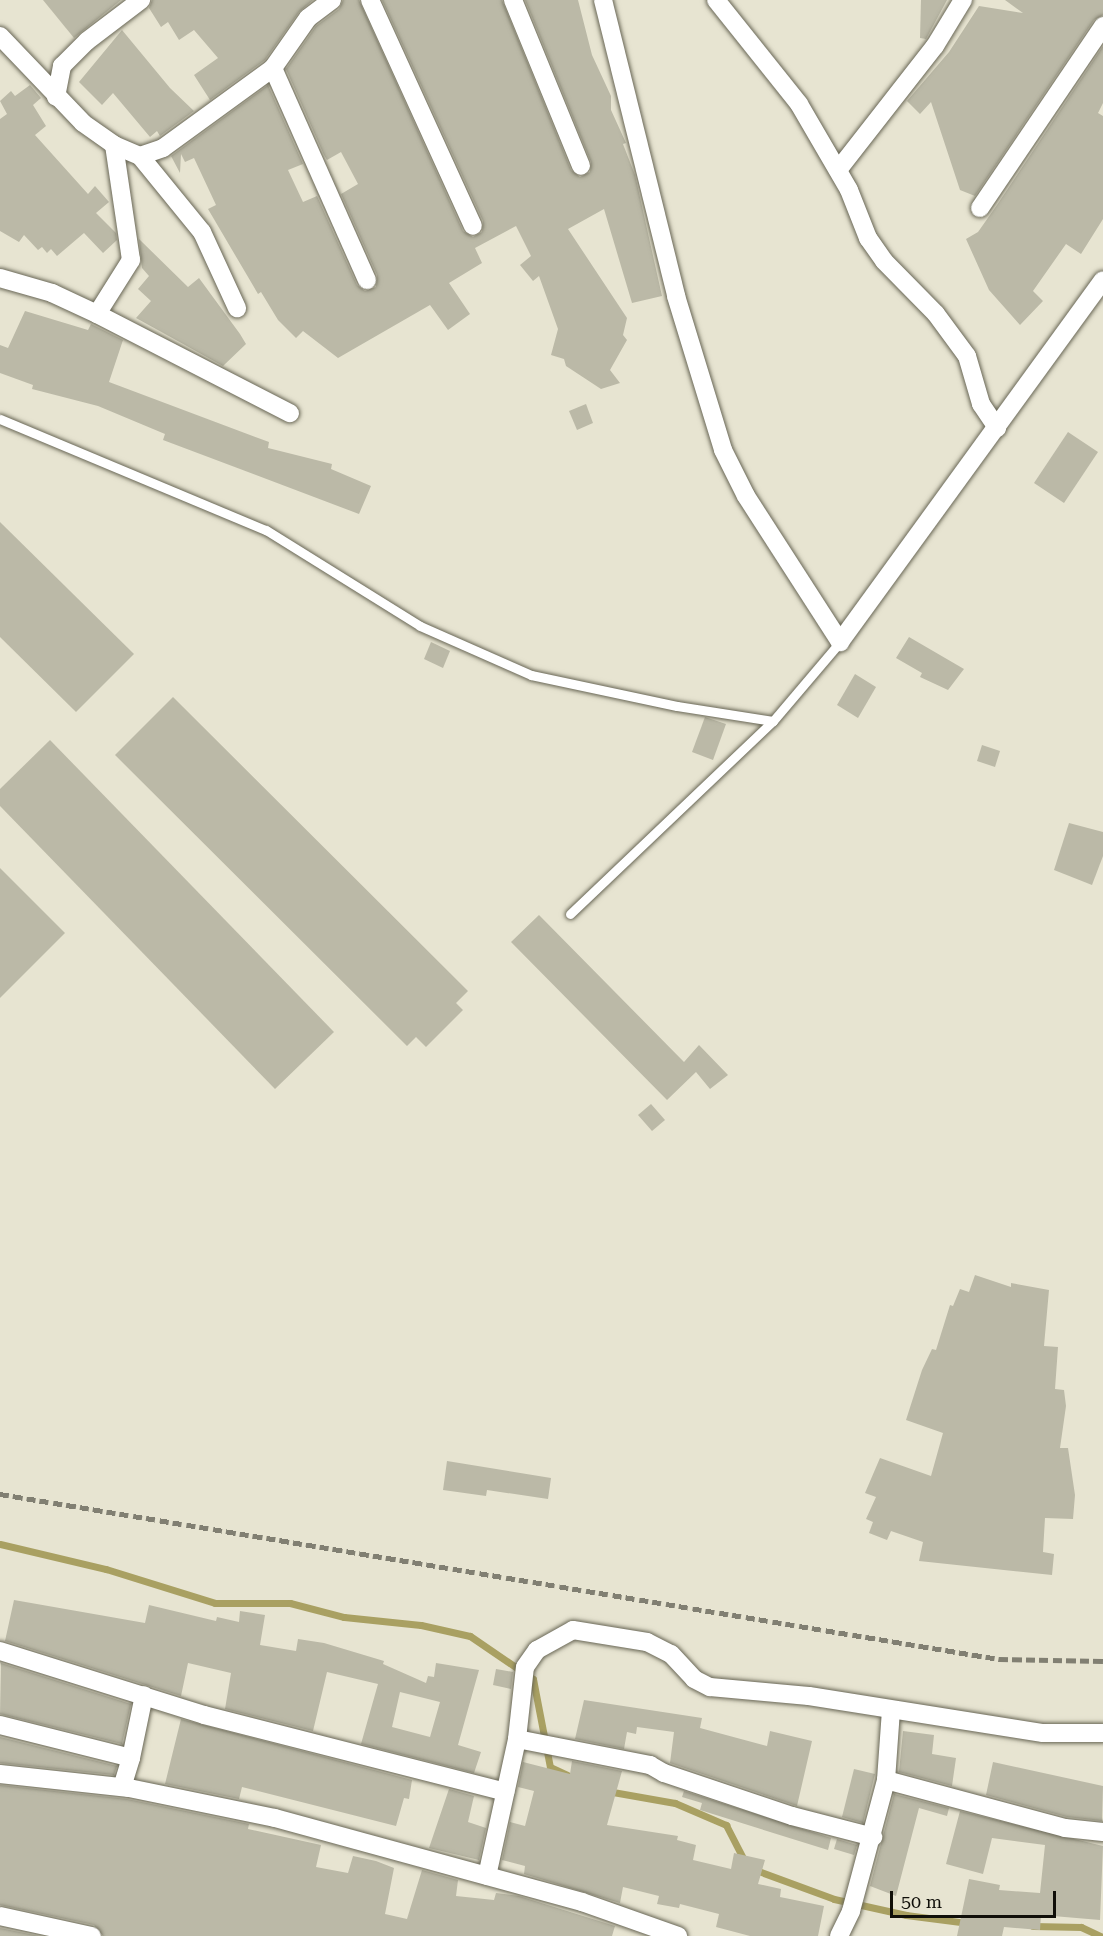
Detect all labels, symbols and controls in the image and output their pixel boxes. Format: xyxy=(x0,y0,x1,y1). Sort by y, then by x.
scale bar xyxy=(893,1879,1060,1917)
text: 50 m xyxy=(901,1891,942,1912)

